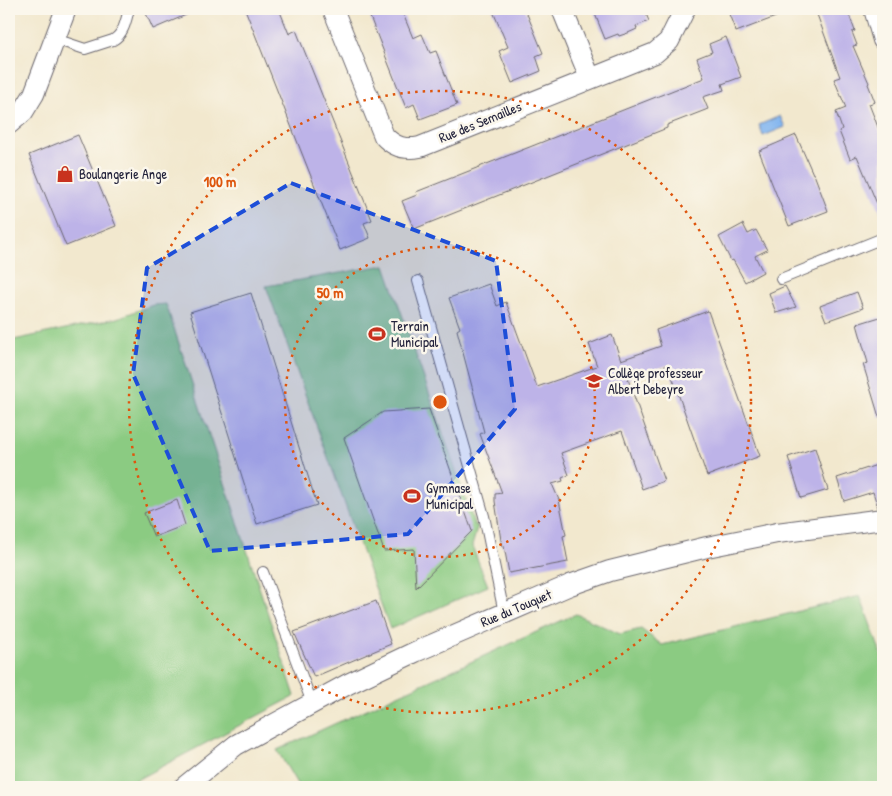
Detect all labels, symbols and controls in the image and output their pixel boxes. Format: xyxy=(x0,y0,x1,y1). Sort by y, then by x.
street label: Rue des Semailles xyxy=(436,96,524,147)
shop icon: Boulangerie Ange xyxy=(55,164,75,184)
place label: Boulangerie Ange xyxy=(79,164,167,184)
text: 100 m xyxy=(204,171,236,192)
text: 50 m xyxy=(317,282,343,303)
place label: Terrain Municipal xyxy=(391,316,438,352)
sports icon: Terrain Municipal xyxy=(367,324,387,344)
place label: Collège professeur Albert Debeyre xyxy=(608,363,704,399)
school or university icon: Collège professeur Albert Debeyre xyxy=(584,371,604,391)
centre of rings xyxy=(431,393,449,411)
place label: Gymnase Municipal xyxy=(426,478,473,514)
sports icon: Gymnase Municipal xyxy=(402,486,422,506)
street label: Rue du Touquet xyxy=(477,584,555,632)

